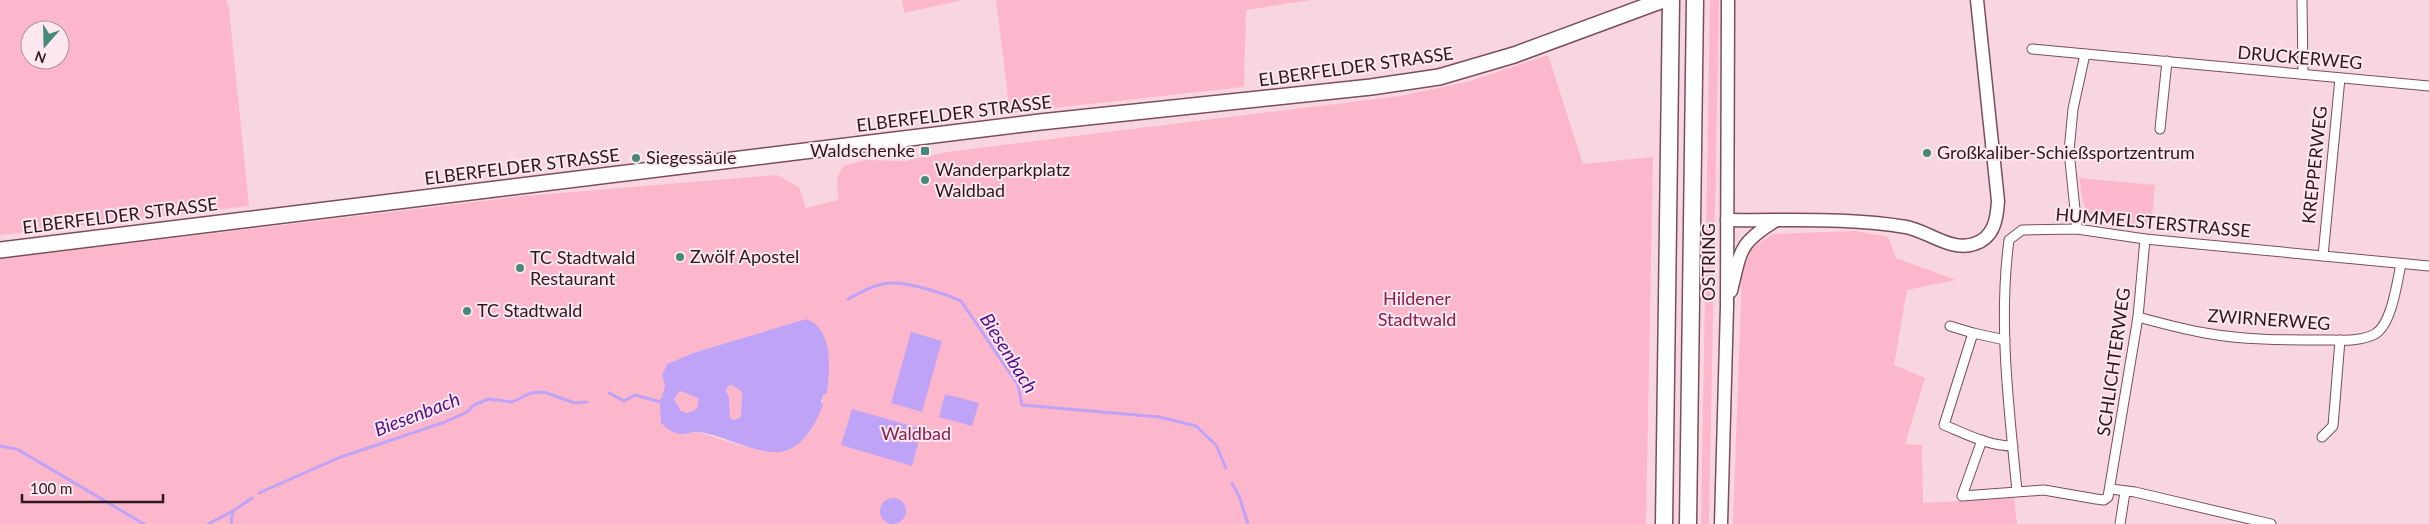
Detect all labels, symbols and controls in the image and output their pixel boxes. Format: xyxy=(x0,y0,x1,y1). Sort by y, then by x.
north arrow xyxy=(20,20,70,70)
street label: ELBERFELDER STRASSE xyxy=(1257,41,1455,91)
street label: DRUCKERWEG xyxy=(2237,41,2364,73)
text: N xyxy=(32,48,48,68)
street label: ELBERFELDER STRASSE xyxy=(855,90,1053,136)
street label: KREPPERWEG xyxy=(2297,105,2331,225)
place label: Waldschenke xyxy=(810,139,915,161)
place label: Großkaliber-Schießsportzentrum xyxy=(1937,141,2195,163)
street label: ELBERFELDER STRASSE xyxy=(423,143,621,189)
marker: Waldschenke xyxy=(919,145,931,157)
place label: Siegessäule xyxy=(646,146,737,168)
marker: Großkaliber-Schießsportzentrum xyxy=(1921,147,1933,159)
marker: Siegessäule xyxy=(630,152,642,164)
place label: Wanderparkplatz Waldbad xyxy=(935,158,1070,201)
marker: Wanderparkplatz Waldbad xyxy=(919,174,931,186)
street label: ELBERFELDER STRASSE xyxy=(21,192,219,238)
street label: HUMMELSTERSTRASSE xyxy=(2055,203,2252,241)
street label: OSTRING xyxy=(1697,223,1719,301)
place label: Zwölf Apostel xyxy=(690,245,799,267)
place label: TC Stadtwald Restaurant xyxy=(530,246,635,289)
marker: Zwölf Apostel xyxy=(674,251,686,263)
marker: TC Stadtwald Restaurant xyxy=(514,262,526,274)
street label: SCHLICHTERWEG xyxy=(2092,286,2134,437)
park label: Hildener Stadtwald xyxy=(1378,287,1456,330)
place label: TC Stadtwald xyxy=(477,299,582,321)
street label: ZWIRNERWEG xyxy=(2207,304,2331,334)
marker: TC Stadtwald xyxy=(461,305,473,317)
water label: Biesenbach xyxy=(976,309,1043,397)
water label: Biesenbach xyxy=(371,387,463,440)
park label: Waldbad xyxy=(881,422,951,444)
scale bar xyxy=(22,472,164,504)
text: 100 m xyxy=(30,479,72,497)

